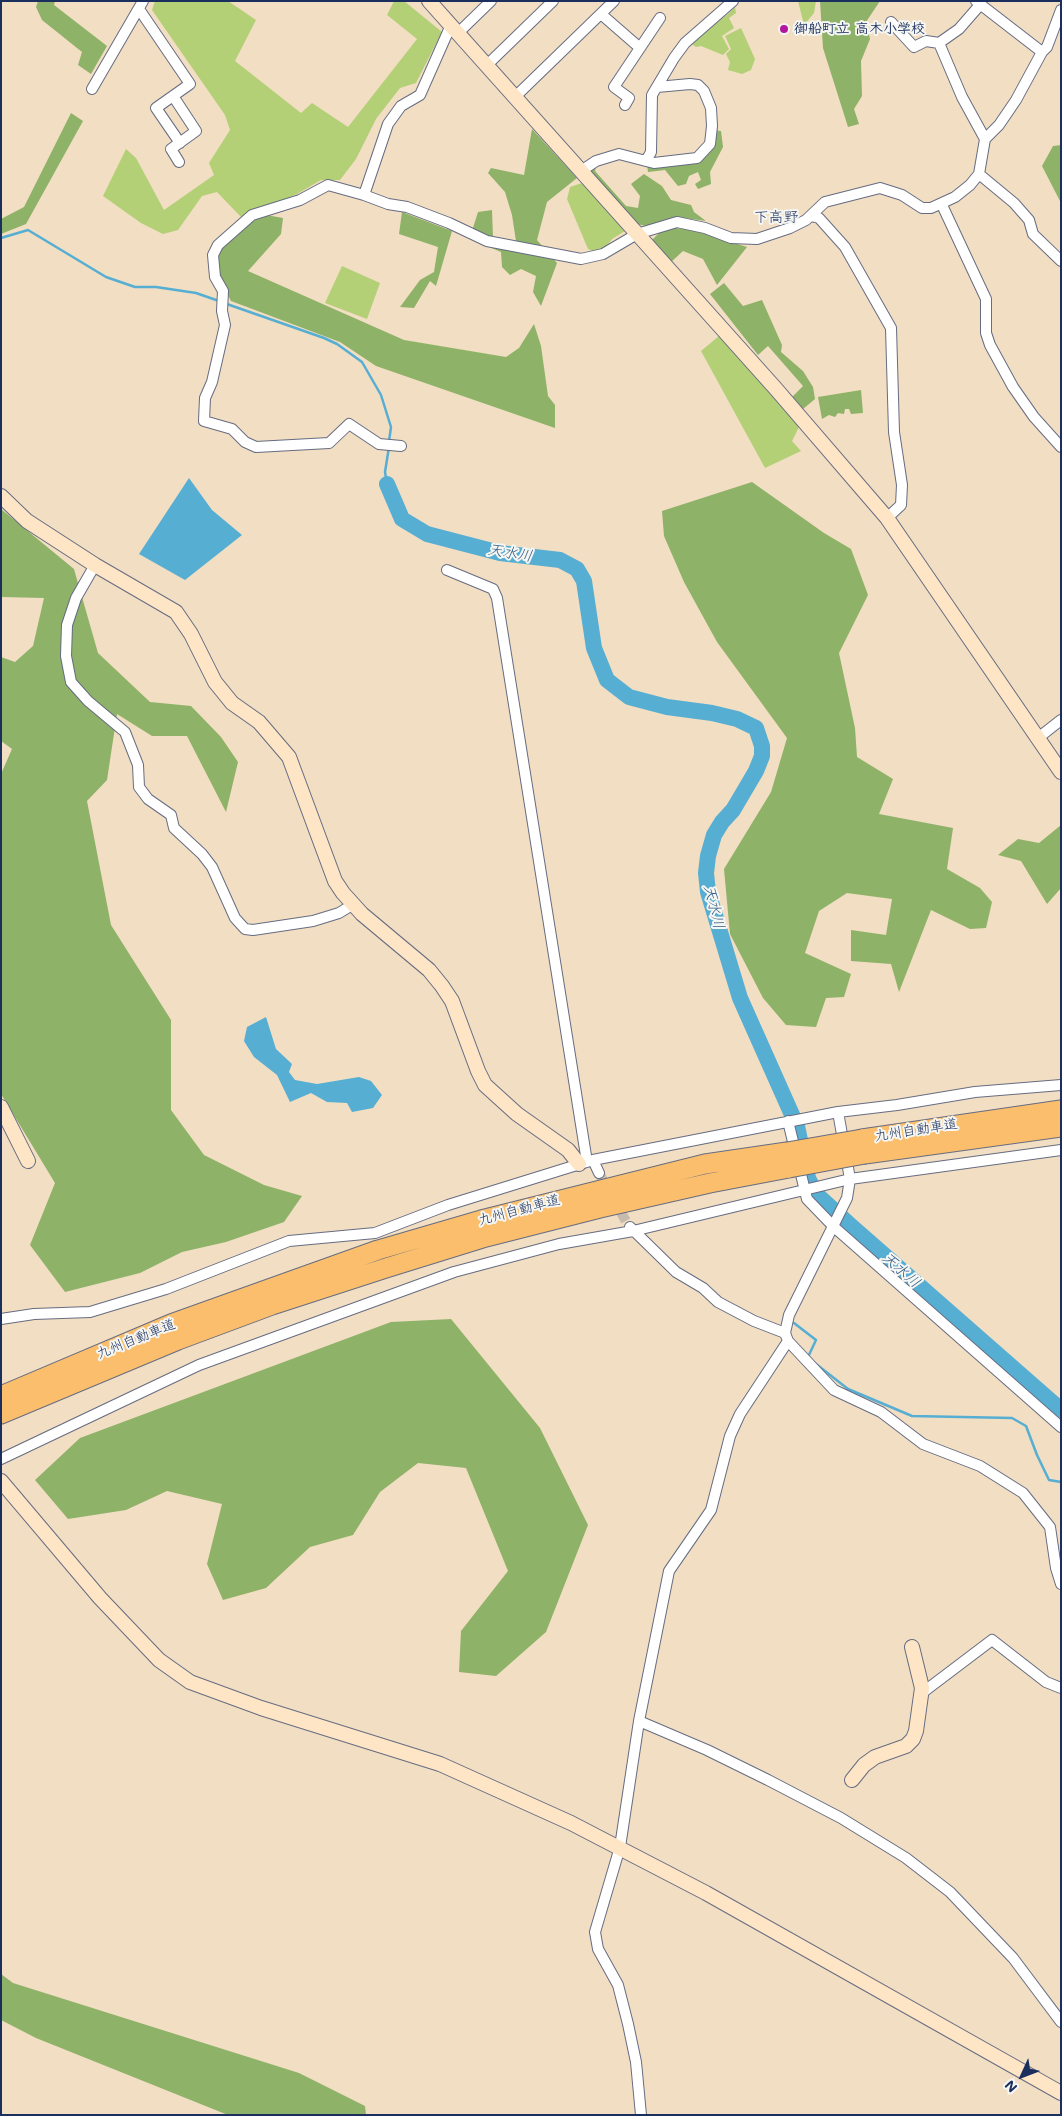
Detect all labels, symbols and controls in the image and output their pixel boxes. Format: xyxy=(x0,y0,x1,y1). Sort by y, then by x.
place label: 御船町立 高木小学校 xyxy=(794,21,925,37)
marker: 御船町立 高木小学校 xyxy=(778,23,790,35)
district label: 下高野 xyxy=(754,208,798,226)
water label: 天水川 xyxy=(486,541,534,565)
water label: 天水川 xyxy=(700,883,728,931)
street label: 九州自動車道 xyxy=(873,1115,959,1145)
street label: 九州自動車道 xyxy=(476,1191,562,1229)
water label: 天水川 xyxy=(878,1248,924,1292)
street label: 九州自動車道 xyxy=(94,1315,178,1363)
north arrow xyxy=(997,2051,1047,2101)
text: N xyxy=(1000,2076,1021,2097)

